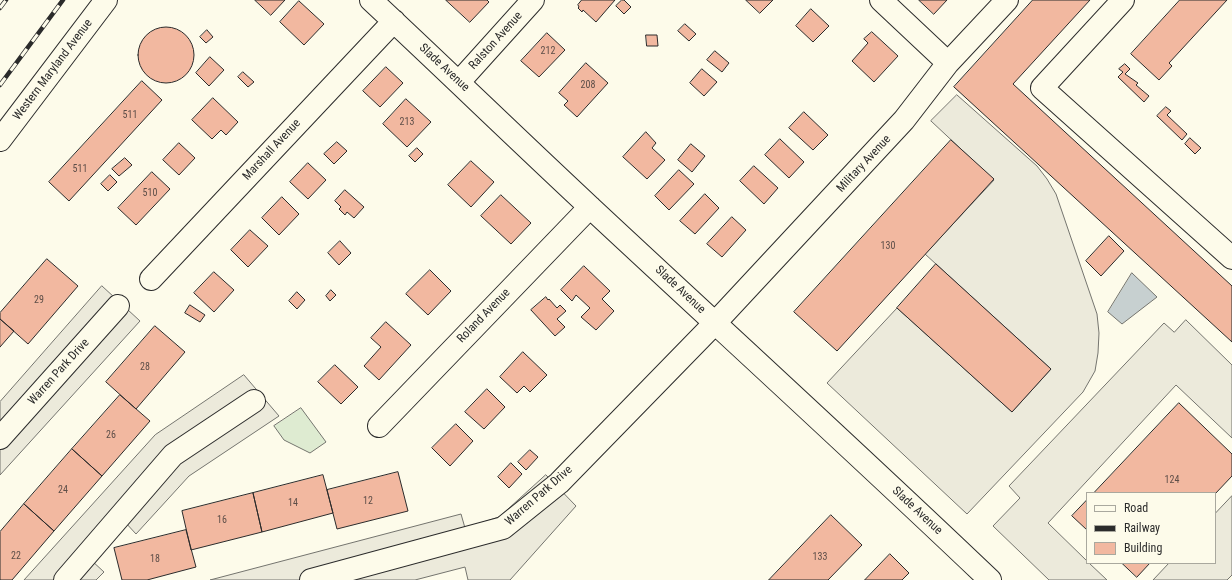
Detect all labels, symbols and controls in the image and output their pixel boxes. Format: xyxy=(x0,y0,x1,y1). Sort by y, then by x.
street label: Ralston Avenue xyxy=(466,9,526,73)
street label: Western Maryland Avenue xyxy=(10,17,96,123)
street label: Slade Avenue xyxy=(416,41,472,95)
house number: 212 xyxy=(541,45,555,57)
house number: 208 xyxy=(581,79,595,91)
house number: 511 xyxy=(123,109,137,121)
street label: Marshall Avenue xyxy=(240,116,304,184)
house number: 213 xyxy=(400,116,414,128)
street label: Military Avenue xyxy=(834,133,894,195)
house number: 511 xyxy=(73,163,87,175)
house number: 510 xyxy=(143,187,157,199)
house number: 130 xyxy=(881,240,895,252)
street label: Slade Avenue xyxy=(652,263,708,317)
street label: Roland Avenue xyxy=(455,286,513,346)
house number: 29 xyxy=(34,294,44,306)
street label: Warren Park Drive xyxy=(25,336,93,408)
house number: 28 xyxy=(140,361,150,373)
house number: 26 xyxy=(106,429,116,441)
street label: Warren Park Drive xyxy=(503,463,575,529)
house number: 124 xyxy=(1165,474,1179,486)
house number: 24 xyxy=(58,484,68,496)
street label: Slade Avenue xyxy=(889,484,945,538)
legend xyxy=(1086,492,1216,564)
house number: 12 xyxy=(363,495,373,507)
house number: 14 xyxy=(288,497,298,509)
text: Road xyxy=(1124,501,1148,515)
house number: 16 xyxy=(217,514,227,526)
text: Railway xyxy=(1124,521,1160,535)
text: Building xyxy=(1124,541,1162,555)
house number: 22 xyxy=(11,550,21,562)
house number: 133 xyxy=(813,551,827,563)
house number: 18 xyxy=(150,553,160,565)

